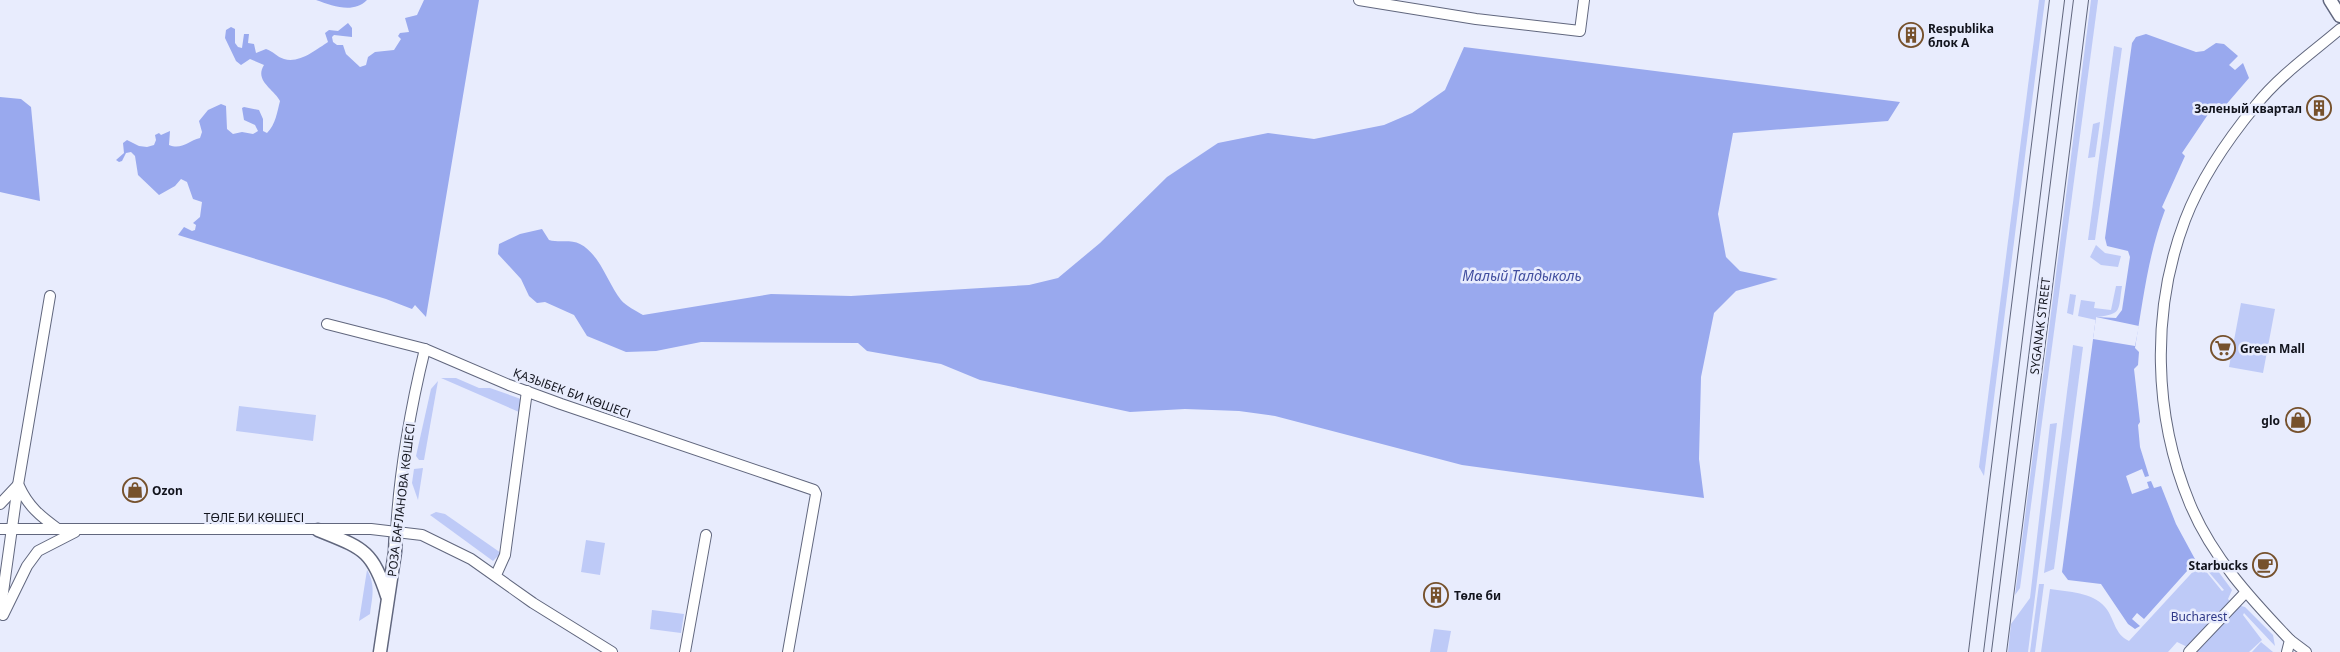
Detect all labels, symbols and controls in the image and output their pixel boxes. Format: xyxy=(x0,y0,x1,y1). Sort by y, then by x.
place label: Respublika блок А xyxy=(1928,20,1994,51)
building icon: Respublika блок А xyxy=(1898,22,1924,48)
building icon: Зеленый квартал xyxy=(2306,95,2332,121)
place label: Зеленый квартал xyxy=(2194,100,2302,117)
water label: Малый Талдыколь xyxy=(1462,266,1582,285)
street label: SYGANAK STREET xyxy=(2026,276,2054,375)
supermarket icon: Green Mall xyxy=(2210,335,2236,361)
place label: Green Mall xyxy=(2240,340,2305,357)
street label: ҚАЗЫБЕК БИ КӨШЕСІ xyxy=(511,364,633,422)
shop icon: glo xyxy=(2285,407,2311,433)
place label: glo xyxy=(2261,412,2280,429)
street label: РОЗА БАҒЛАНОВА КӨШЕСІ xyxy=(383,422,419,578)
shop icon: Ozon xyxy=(122,477,148,503)
place label: Ozon xyxy=(152,482,183,499)
street label: ТӨЛЕ БИ КӨШЕСІ xyxy=(204,509,304,526)
cafe icon: Starbucks xyxy=(2252,552,2278,578)
place label: Starbucks xyxy=(2189,557,2248,574)
building icon: Төле би xyxy=(1423,582,1449,608)
place label: Төле би xyxy=(1454,587,1501,604)
park label: Bucharest xyxy=(2171,608,2228,625)

